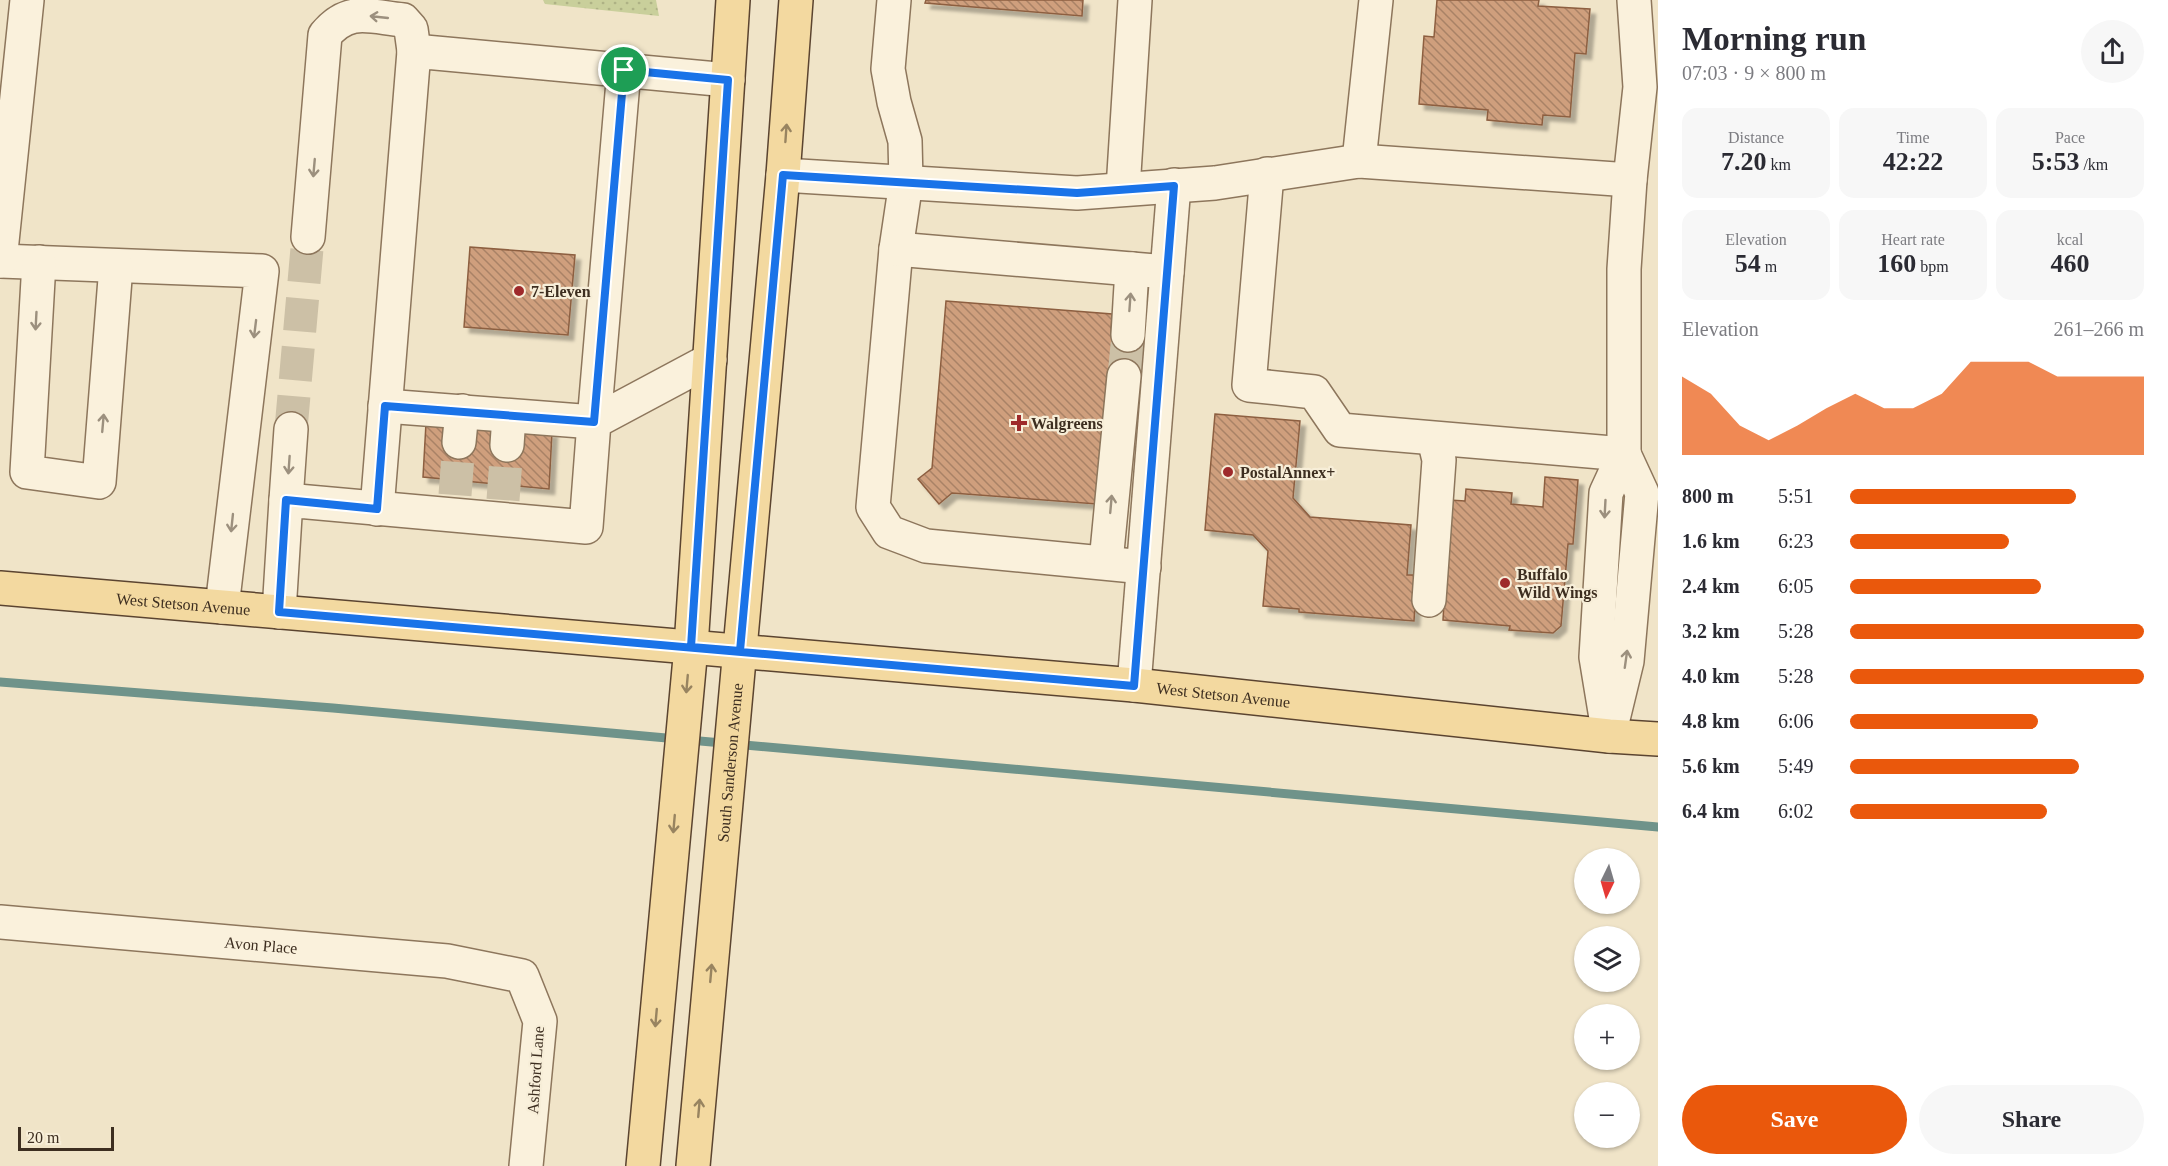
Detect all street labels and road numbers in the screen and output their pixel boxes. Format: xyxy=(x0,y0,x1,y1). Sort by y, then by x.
street label: West Stetson Avenue xyxy=(116,590,251,618)
street label: West Stetson Avenue xyxy=(1156,679,1291,711)
street label: South Sanderson Avenue xyxy=(714,682,746,843)
street label: Avon Place xyxy=(224,934,298,957)
street label: Ashford Lane xyxy=(524,1025,547,1115)

